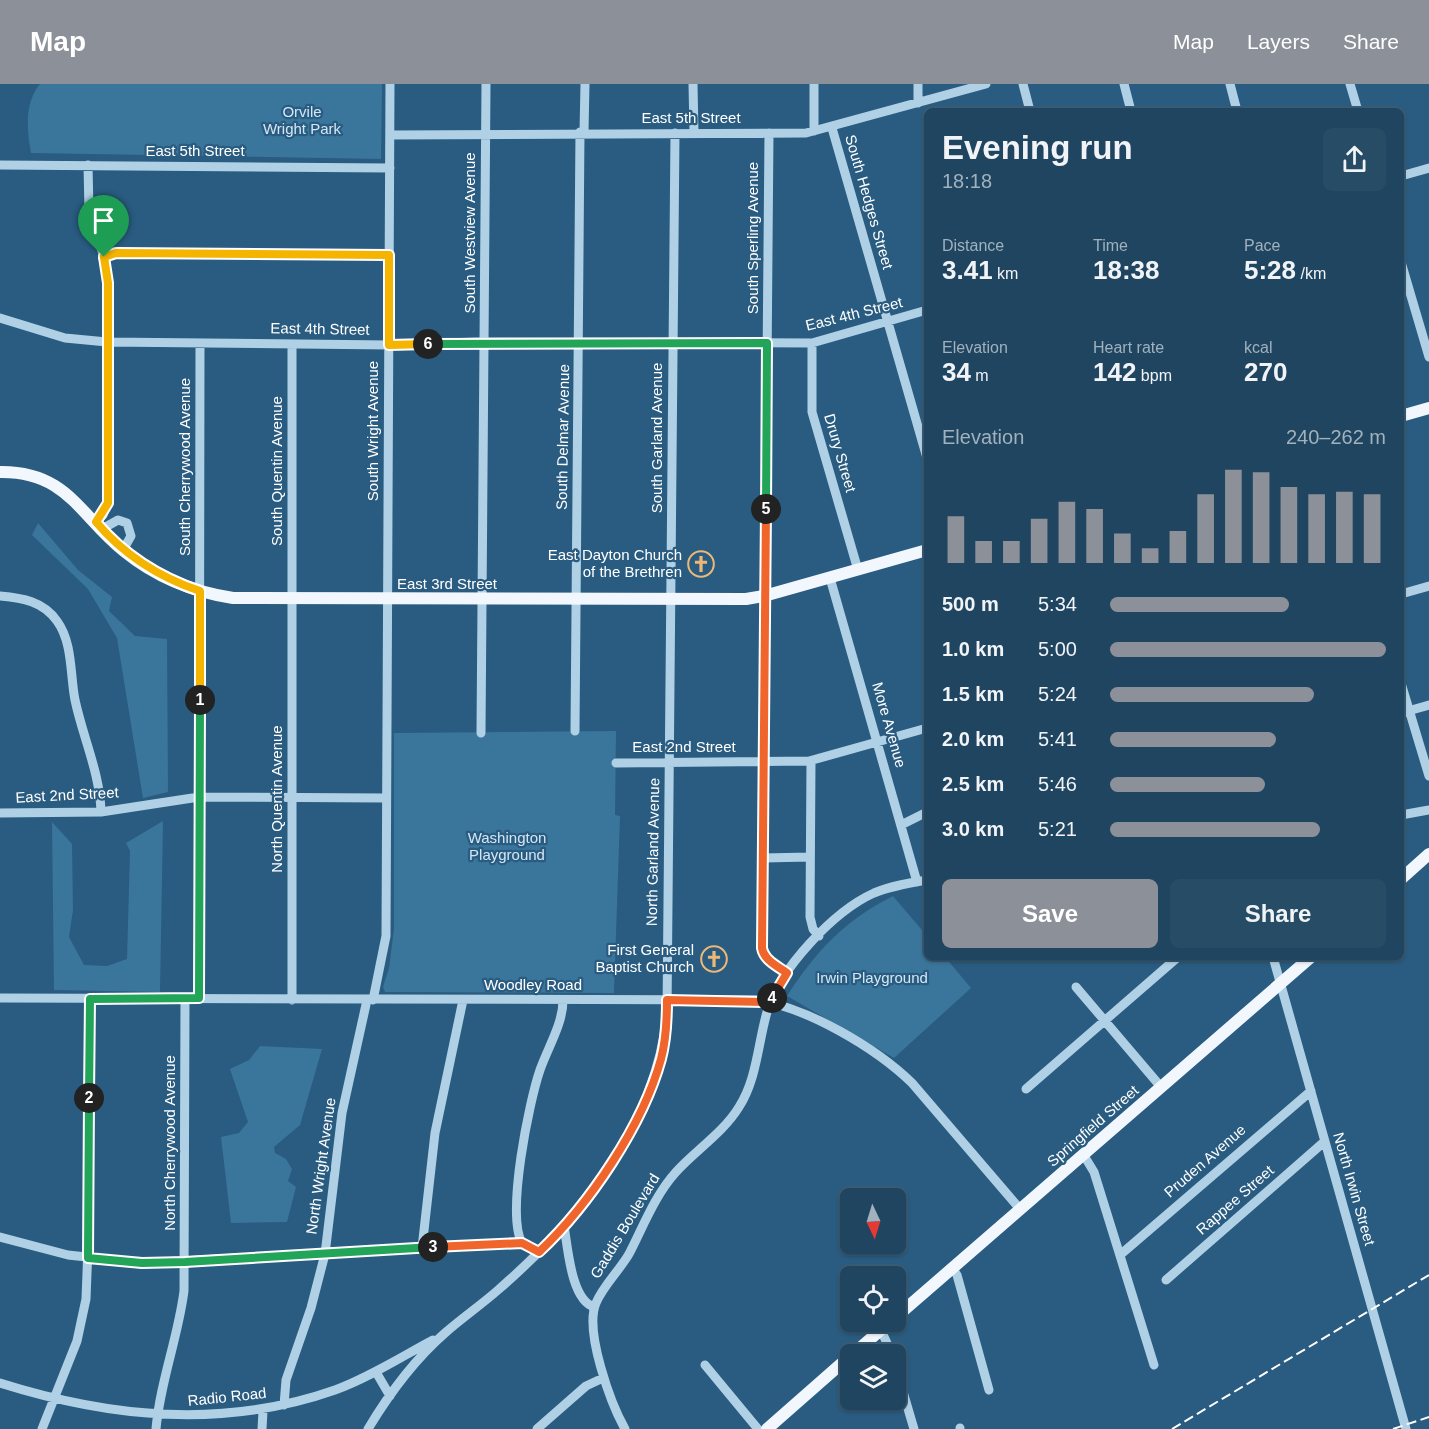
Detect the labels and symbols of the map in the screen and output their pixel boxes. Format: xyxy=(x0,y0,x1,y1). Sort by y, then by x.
park label: Orvile Wright Park xyxy=(263,103,342,137)
street label: East 5th Street xyxy=(641,109,741,126)
street label: South Hedges Street xyxy=(842,133,897,272)
street label: East 5th Street xyxy=(145,142,245,159)
street label: South Westview Avenue xyxy=(461,152,478,314)
street label: South Sperling Avenue xyxy=(744,162,761,314)
pin xyxy=(78,195,129,257)
street label: East 4th Street xyxy=(804,293,905,334)
street label: East 4th Street xyxy=(270,319,371,338)
pin: 6 xyxy=(413,329,443,359)
street label: South Wright Avenue xyxy=(364,361,381,501)
street label: South Garland Avenue xyxy=(648,363,665,513)
street label: South Delmar Avenue xyxy=(553,364,572,510)
street label: South Cherrywood Avenue xyxy=(176,378,193,556)
street label: South Quentin Avenue xyxy=(268,396,285,546)
street label: Drury Street xyxy=(821,412,860,495)
pin: 5 xyxy=(751,494,781,524)
place label: East Dayton Church of the Brethren xyxy=(548,546,682,580)
church icon: East Dayton Church of the Brethren xyxy=(686,549,716,579)
street label: East 3rd Street xyxy=(397,575,498,592)
street label: More Avenue xyxy=(869,680,910,770)
pin: 1 xyxy=(185,685,215,715)
street label: North Quentin Avenue xyxy=(268,725,285,873)
street label: East 2nd Street xyxy=(632,738,737,755)
street label: North Garland Avenue xyxy=(643,778,662,926)
street label: East 2nd Street xyxy=(15,783,120,806)
park label: Washington Playground xyxy=(468,829,546,863)
place label: First General Baptist Church xyxy=(596,941,694,975)
church icon: First General Baptist Church xyxy=(699,944,729,974)
park label: Irwin Playground xyxy=(816,969,928,986)
street label: Woodley Road xyxy=(484,976,582,993)
pin: 4 xyxy=(757,983,787,1013)
street label: North Cherrywood Avenue xyxy=(161,1055,178,1231)
street label: Springfield Street xyxy=(1044,1081,1142,1170)
pin: 2 xyxy=(74,1083,104,1113)
street label: North Wright Avenue xyxy=(302,1096,339,1235)
street label: Pruden Avenue xyxy=(1160,1121,1249,1201)
street label: North Irwin Street xyxy=(1330,1130,1379,1248)
street label: Rappee Street xyxy=(1193,1161,1277,1238)
street label: Gaddis Boulevard xyxy=(587,1170,663,1281)
north arrow xyxy=(840,1188,906,1254)
pin: 3 xyxy=(418,1232,448,1262)
street label: Radio Road xyxy=(187,1384,267,1409)

